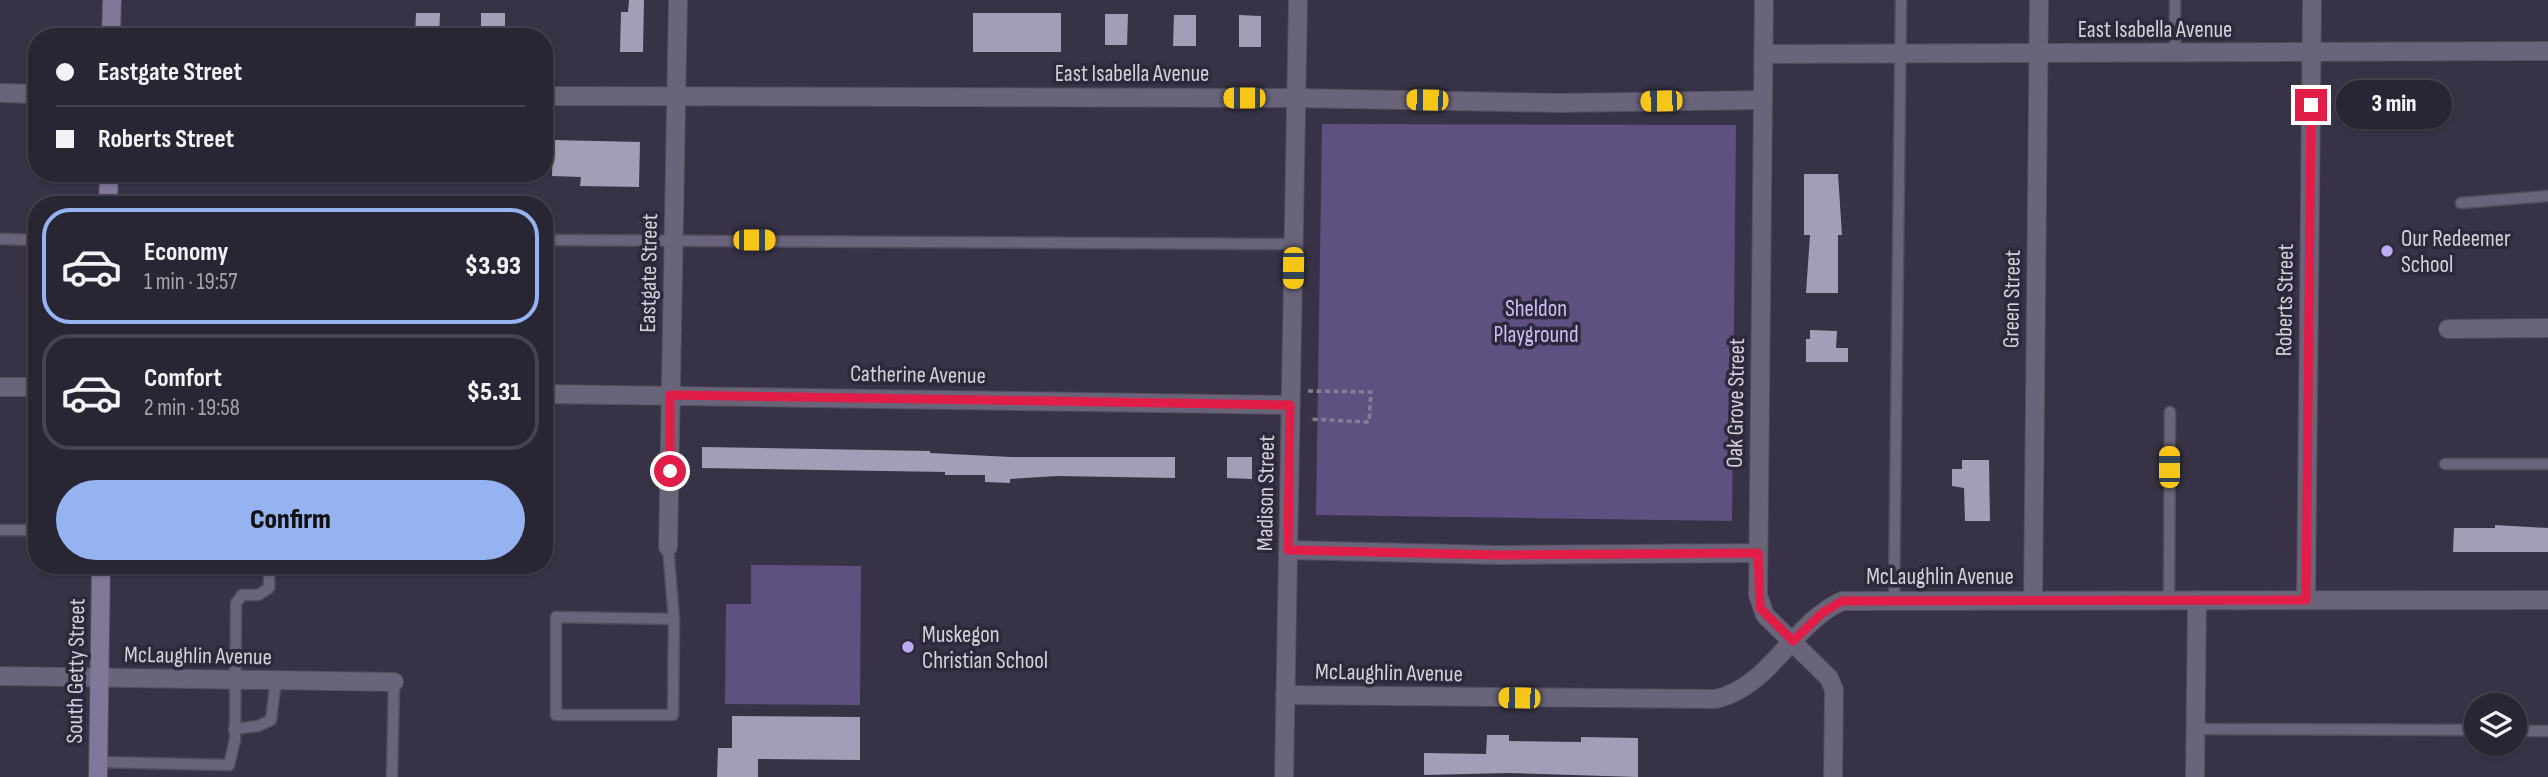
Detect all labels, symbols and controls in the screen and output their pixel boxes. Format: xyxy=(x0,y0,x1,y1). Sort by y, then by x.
street label: East Isabella Avenue xyxy=(2078,16,2232,44)
text: Eastgate Street xyxy=(98,57,242,88)
street label: East Isabella Avenue xyxy=(1055,60,1209,88)
callout: 3 min xyxy=(2336,80,2451,130)
car xyxy=(1224,88,1266,109)
car xyxy=(1406,89,1449,111)
route end xyxy=(2295,89,2327,121)
car xyxy=(1640,90,1683,112)
text: 3 min xyxy=(2372,90,2416,118)
text: Roberts Street xyxy=(98,124,234,155)
street label: Eastgate Street xyxy=(634,213,664,333)
place label: Our Redeemer School xyxy=(2401,225,2511,279)
car xyxy=(734,230,776,251)
icon: car xyxy=(60,235,123,298)
text: Economy xyxy=(144,237,228,268)
street label: Roberts Street xyxy=(2270,243,2300,357)
marker: Our Redeemer School xyxy=(2379,243,2395,259)
car xyxy=(1283,247,1304,289)
street label: Green Street xyxy=(1997,250,2027,348)
text: $3.93 xyxy=(465,251,521,282)
text: 1 min · 19:57 xyxy=(144,268,237,296)
park label: Sheldon Playground xyxy=(1494,295,1579,349)
street label: Oak Grove Street xyxy=(1721,338,1751,468)
street label: Catherine Avenue xyxy=(850,360,986,390)
icon: car xyxy=(60,361,123,424)
text: Comfort xyxy=(144,363,222,394)
text: $5.31 xyxy=(467,377,521,408)
text: 2 min · 19:58 xyxy=(144,394,240,422)
street label: Madison Street xyxy=(1251,435,1281,551)
car xyxy=(2159,446,2180,488)
route start xyxy=(654,455,686,487)
button: Confirm xyxy=(56,480,525,560)
street label: McLaughlin Avenue xyxy=(1866,563,2014,591)
street label: South Getty Street xyxy=(61,598,91,744)
place label: Muskegon Christian School xyxy=(922,621,1048,675)
marker: Muskegon Christian School xyxy=(900,639,916,655)
street label: McLaughlin Avenue xyxy=(124,641,272,671)
street label: McLaughlin Avenue xyxy=(1315,658,1463,688)
car xyxy=(1498,687,1541,709)
map controls xyxy=(2464,693,2527,756)
button: layers xyxy=(2464,693,2527,756)

